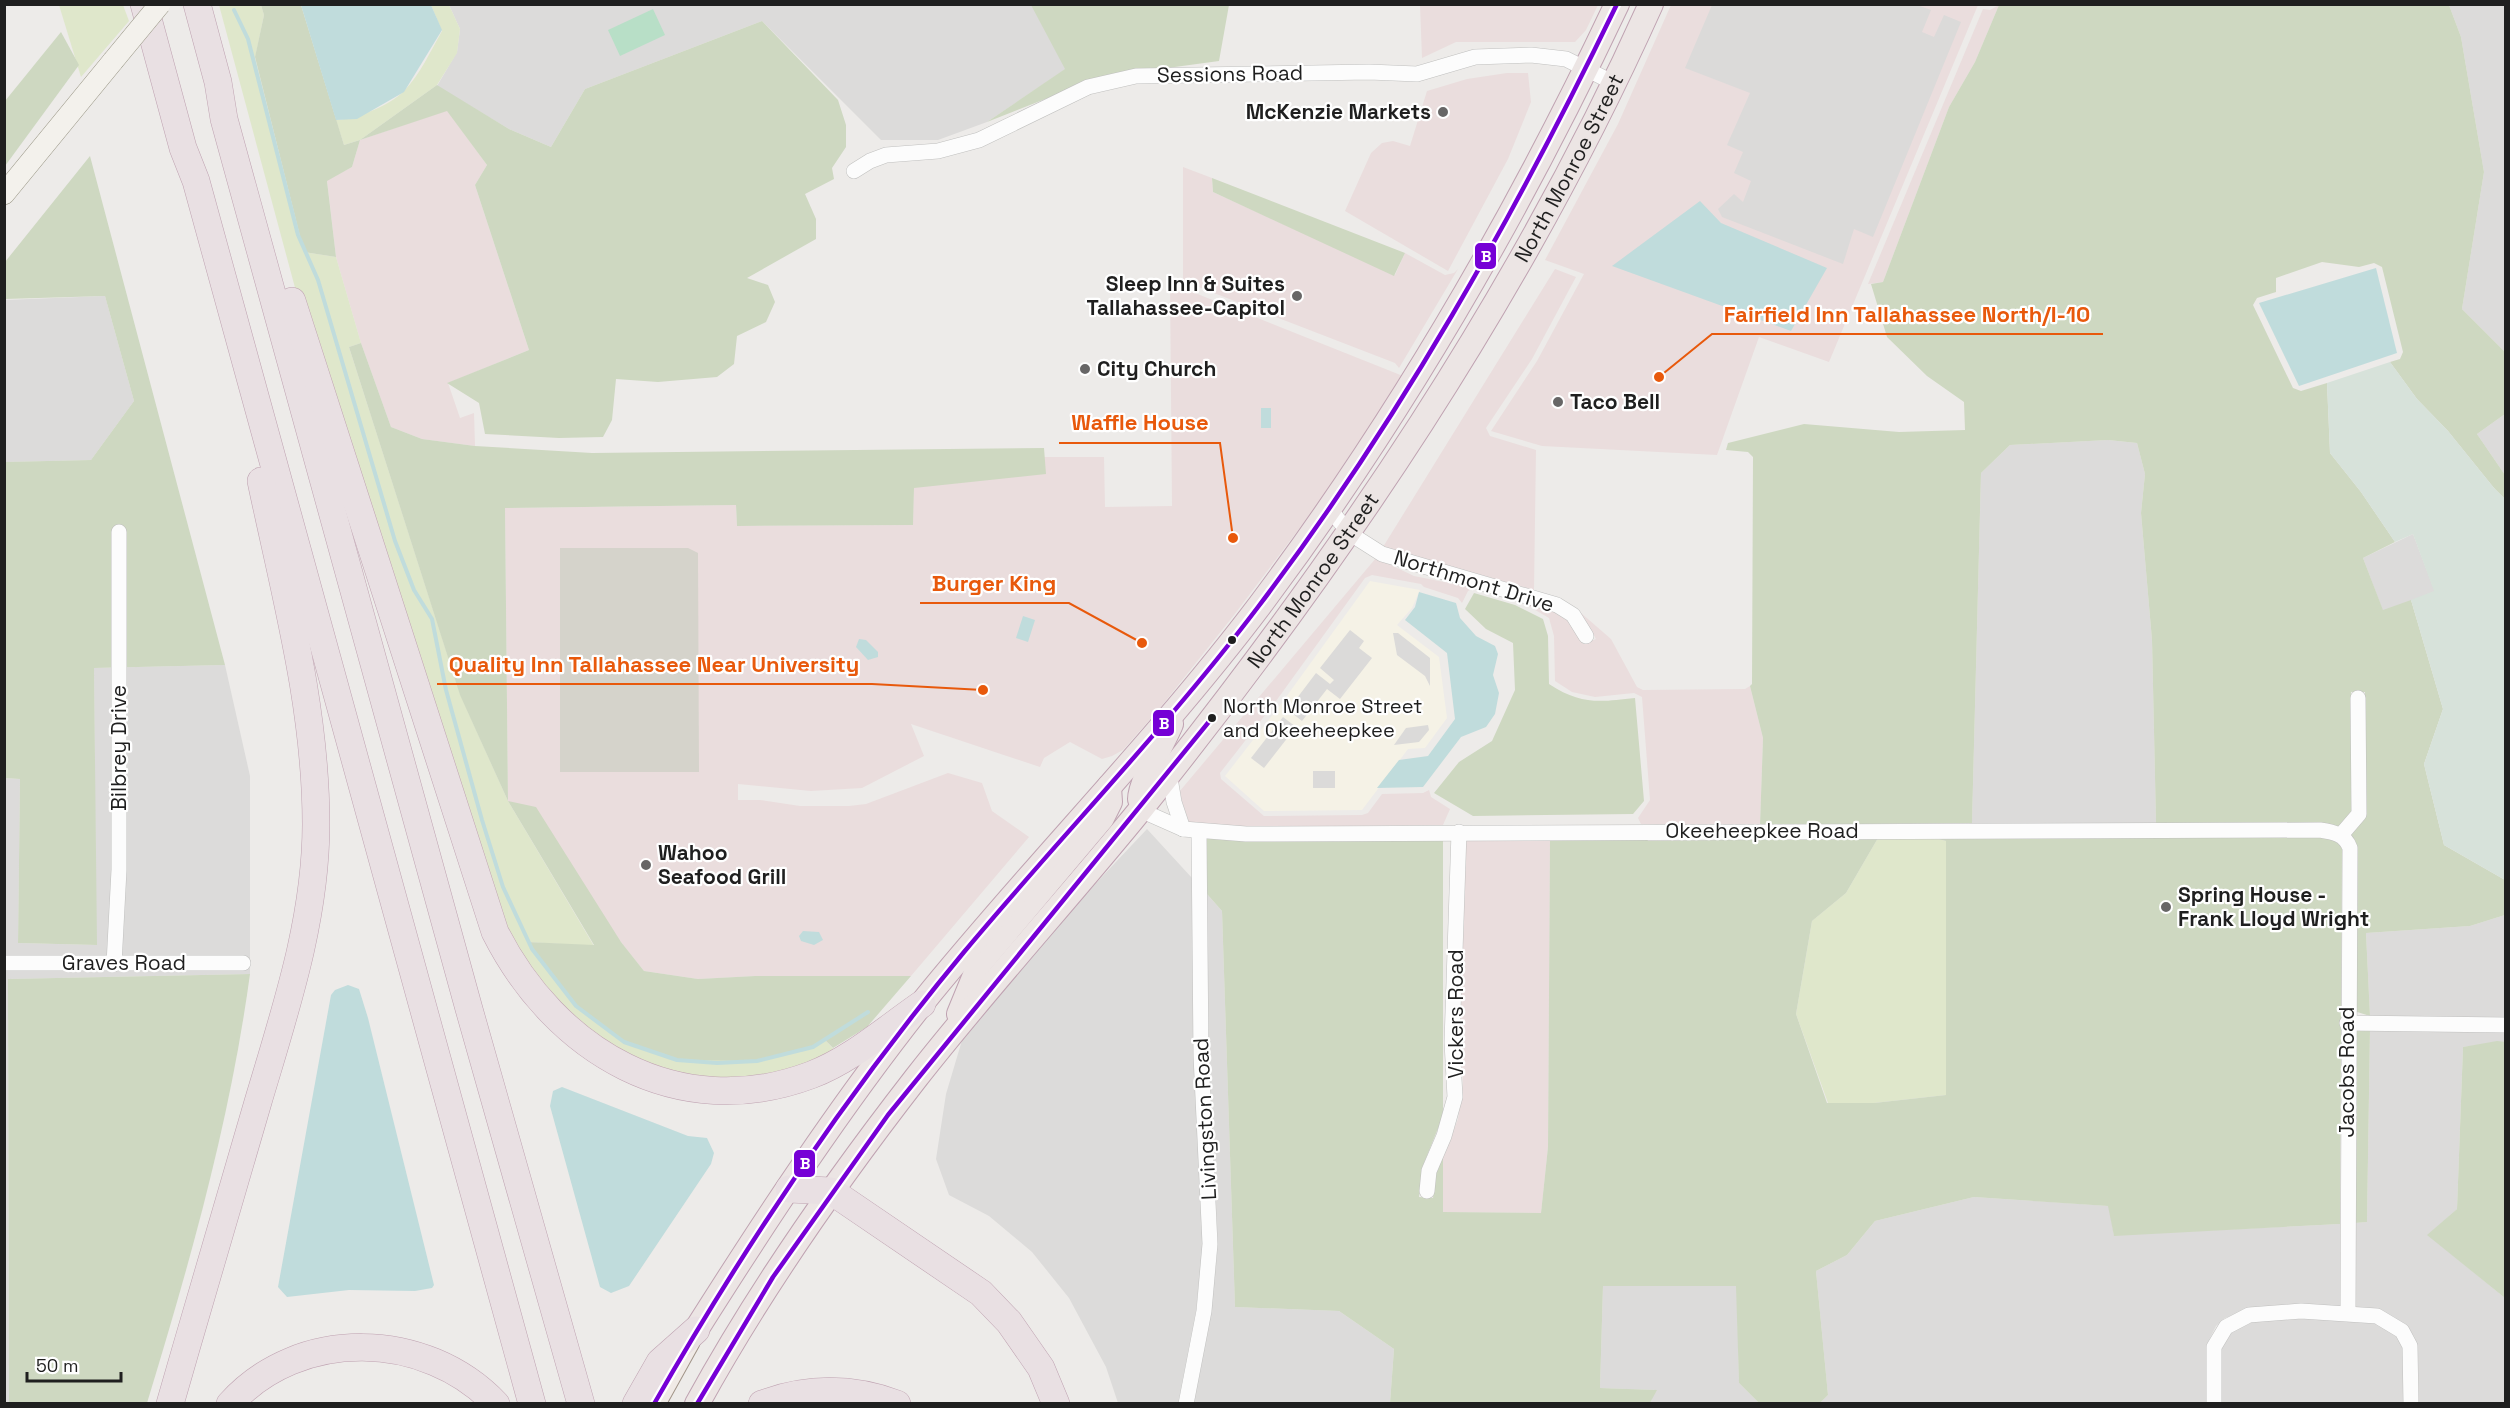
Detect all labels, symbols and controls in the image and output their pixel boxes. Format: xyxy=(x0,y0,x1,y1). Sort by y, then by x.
street label: Sessions Road xyxy=(1157,59,1303,88)
street label: North Monroe Street xyxy=(1508,69,1629,267)
place label: McKenzie Markets xyxy=(1246,98,1431,125)
marker: McKenzie Markets xyxy=(1436,105,1450,119)
line badge: B xyxy=(1474,242,1497,270)
text: B xyxy=(1481,246,1491,267)
place label: Sleep Inn & Suites Tallahassee-Capitol xyxy=(1086,270,1285,321)
marker: Sleep Inn & Suites Tallahassee-Capitol xyxy=(1290,289,1304,303)
callout: Fairfield Inn Tallahassee North/I-10 xyxy=(1712,294,2103,334)
text: Fairfield Inn Tallahassee North/I-10 xyxy=(1724,300,2090,328)
place label: City Church xyxy=(1097,355,1216,382)
marker: City Church xyxy=(1078,362,1092,376)
place label: Taco Bell xyxy=(1570,388,1660,415)
marker: Taco Bell xyxy=(1551,395,1565,409)
callout: Waffle House xyxy=(1059,403,1220,443)
text: Waffle House xyxy=(1071,408,1209,436)
street label: North Monroe Street xyxy=(1241,487,1385,673)
street label: Northmont Drive xyxy=(1391,543,1558,618)
callout: Burger King xyxy=(920,563,1069,603)
text: Burger King xyxy=(932,569,1056,597)
unlabelled marker xyxy=(1226,634,1238,646)
callout: Quality Inn Tallahassee Near University xyxy=(437,644,872,684)
text: Quality Inn Tallahassee Near University xyxy=(449,650,859,678)
street label: Bilbrey Drive xyxy=(105,685,132,811)
place label: North Monroe Street and Okeeheepkee xyxy=(1223,693,1422,743)
line badge: B xyxy=(1152,709,1175,737)
marker: North Monroe Street and Okeeheepkee xyxy=(1206,712,1218,724)
text: B xyxy=(1159,713,1169,734)
street label: Okeeheepkee Road xyxy=(1665,817,1859,844)
place label: Wahoo Seafood Grill xyxy=(658,839,786,890)
marker: Wahoo Seafood Grill xyxy=(639,858,653,872)
place label: Spring House - Frank Lloyd Wright xyxy=(2178,881,2369,932)
marker: Spring House - Frank Lloyd Wright xyxy=(2159,900,2173,914)
street label: Graves Road xyxy=(62,949,186,976)
street label: Vickers Road xyxy=(1442,949,1469,1079)
street label: Jacobs Road xyxy=(2333,1007,2360,1137)
street label: Livingston Road xyxy=(1187,1037,1222,1201)
line badge: B xyxy=(793,1149,816,1178)
text: B xyxy=(800,1153,810,1174)
scale bar xyxy=(27,1345,122,1383)
text: 50 m xyxy=(36,1354,78,1377)

